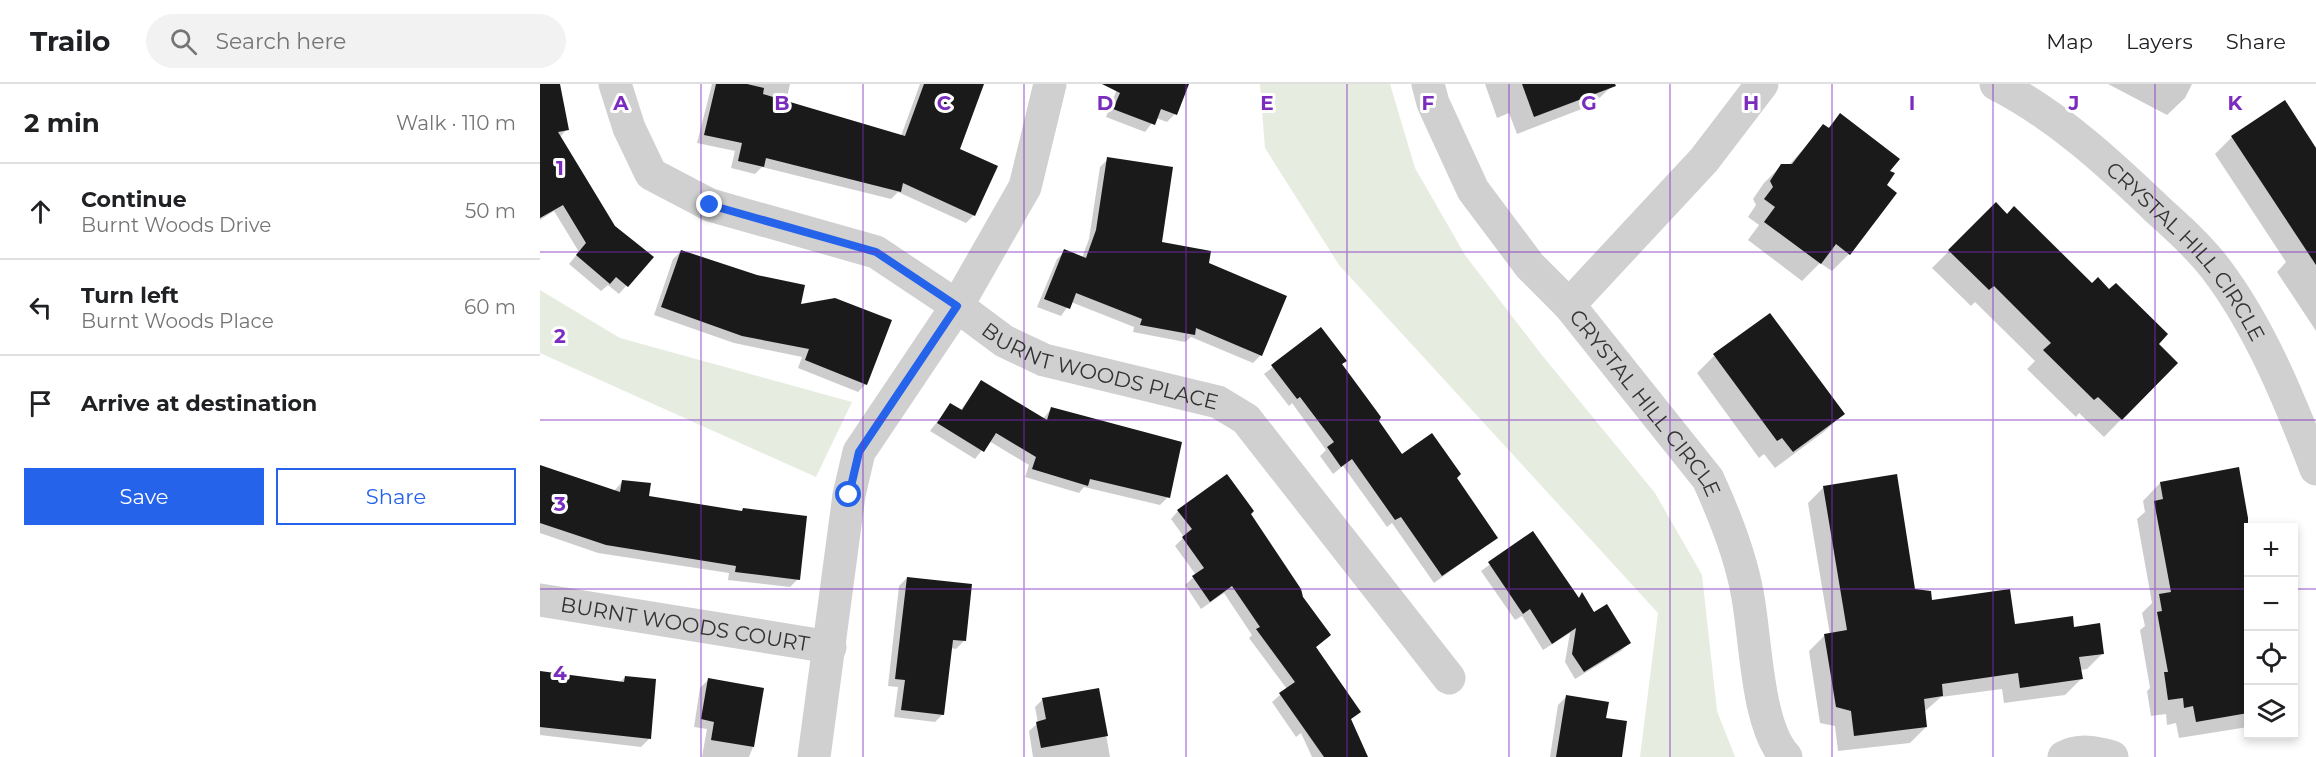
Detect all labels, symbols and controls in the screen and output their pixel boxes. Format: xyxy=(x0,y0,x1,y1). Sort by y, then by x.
search box xyxy=(146,14,566,68)
text: Trailo xyxy=(30,24,110,58)
icon: search xyxy=(167,25,200,58)
text: Search here xyxy=(215,28,346,55)
text: Map xyxy=(2046,29,2093,54)
text: Layers xyxy=(2126,29,2193,54)
text: Share xyxy=(2226,29,2286,54)
text: A xyxy=(612,91,629,115)
text: B xyxy=(774,91,790,115)
text: C xyxy=(937,91,952,115)
text: D xyxy=(1097,91,1113,115)
text: E xyxy=(1260,91,1274,115)
text: F xyxy=(1422,91,1435,115)
text: G xyxy=(1581,91,1597,115)
text: H xyxy=(1743,91,1759,115)
text: I xyxy=(1909,91,1915,115)
text: J xyxy=(2068,91,2079,115)
text: K xyxy=(2228,91,2244,115)
text: 2 min xyxy=(24,107,100,139)
text: Walk · 110 m xyxy=(396,111,516,135)
text: 1 xyxy=(556,156,564,180)
street label: CRYSTAL HILL CIRCLE xyxy=(2102,156,2271,345)
text: Continue xyxy=(81,186,187,213)
route end xyxy=(696,191,722,217)
icon: ahead xyxy=(24,195,57,228)
text: 50 m xyxy=(465,199,516,223)
text: Burnt Woods Drive xyxy=(81,213,271,237)
text: Turn left xyxy=(81,282,179,309)
icon: left xyxy=(24,291,57,324)
text: 60 m xyxy=(464,295,516,319)
street label: CRYSTAL HILL CIRCLE xyxy=(1565,304,1726,500)
text: Burnt Woods Place xyxy=(81,309,274,333)
street label: BURNT WOODS PLACE xyxy=(977,317,1221,414)
text: 2 xyxy=(554,324,566,348)
icon: arrive xyxy=(24,387,57,420)
text: Arrive at destination xyxy=(81,390,317,417)
button: Save xyxy=(24,468,264,525)
button: Share xyxy=(276,468,516,525)
route start xyxy=(835,481,861,507)
text: 3 xyxy=(553,492,566,516)
map controls xyxy=(2244,523,2298,739)
button: + xyxy=(2244,523,2298,577)
button: − xyxy=(2244,577,2298,631)
street label: BURNT WOODS COURT xyxy=(559,591,811,656)
button: locate xyxy=(2244,631,2298,685)
text: 4 xyxy=(553,661,567,685)
button: layers xyxy=(2244,685,2298,739)

